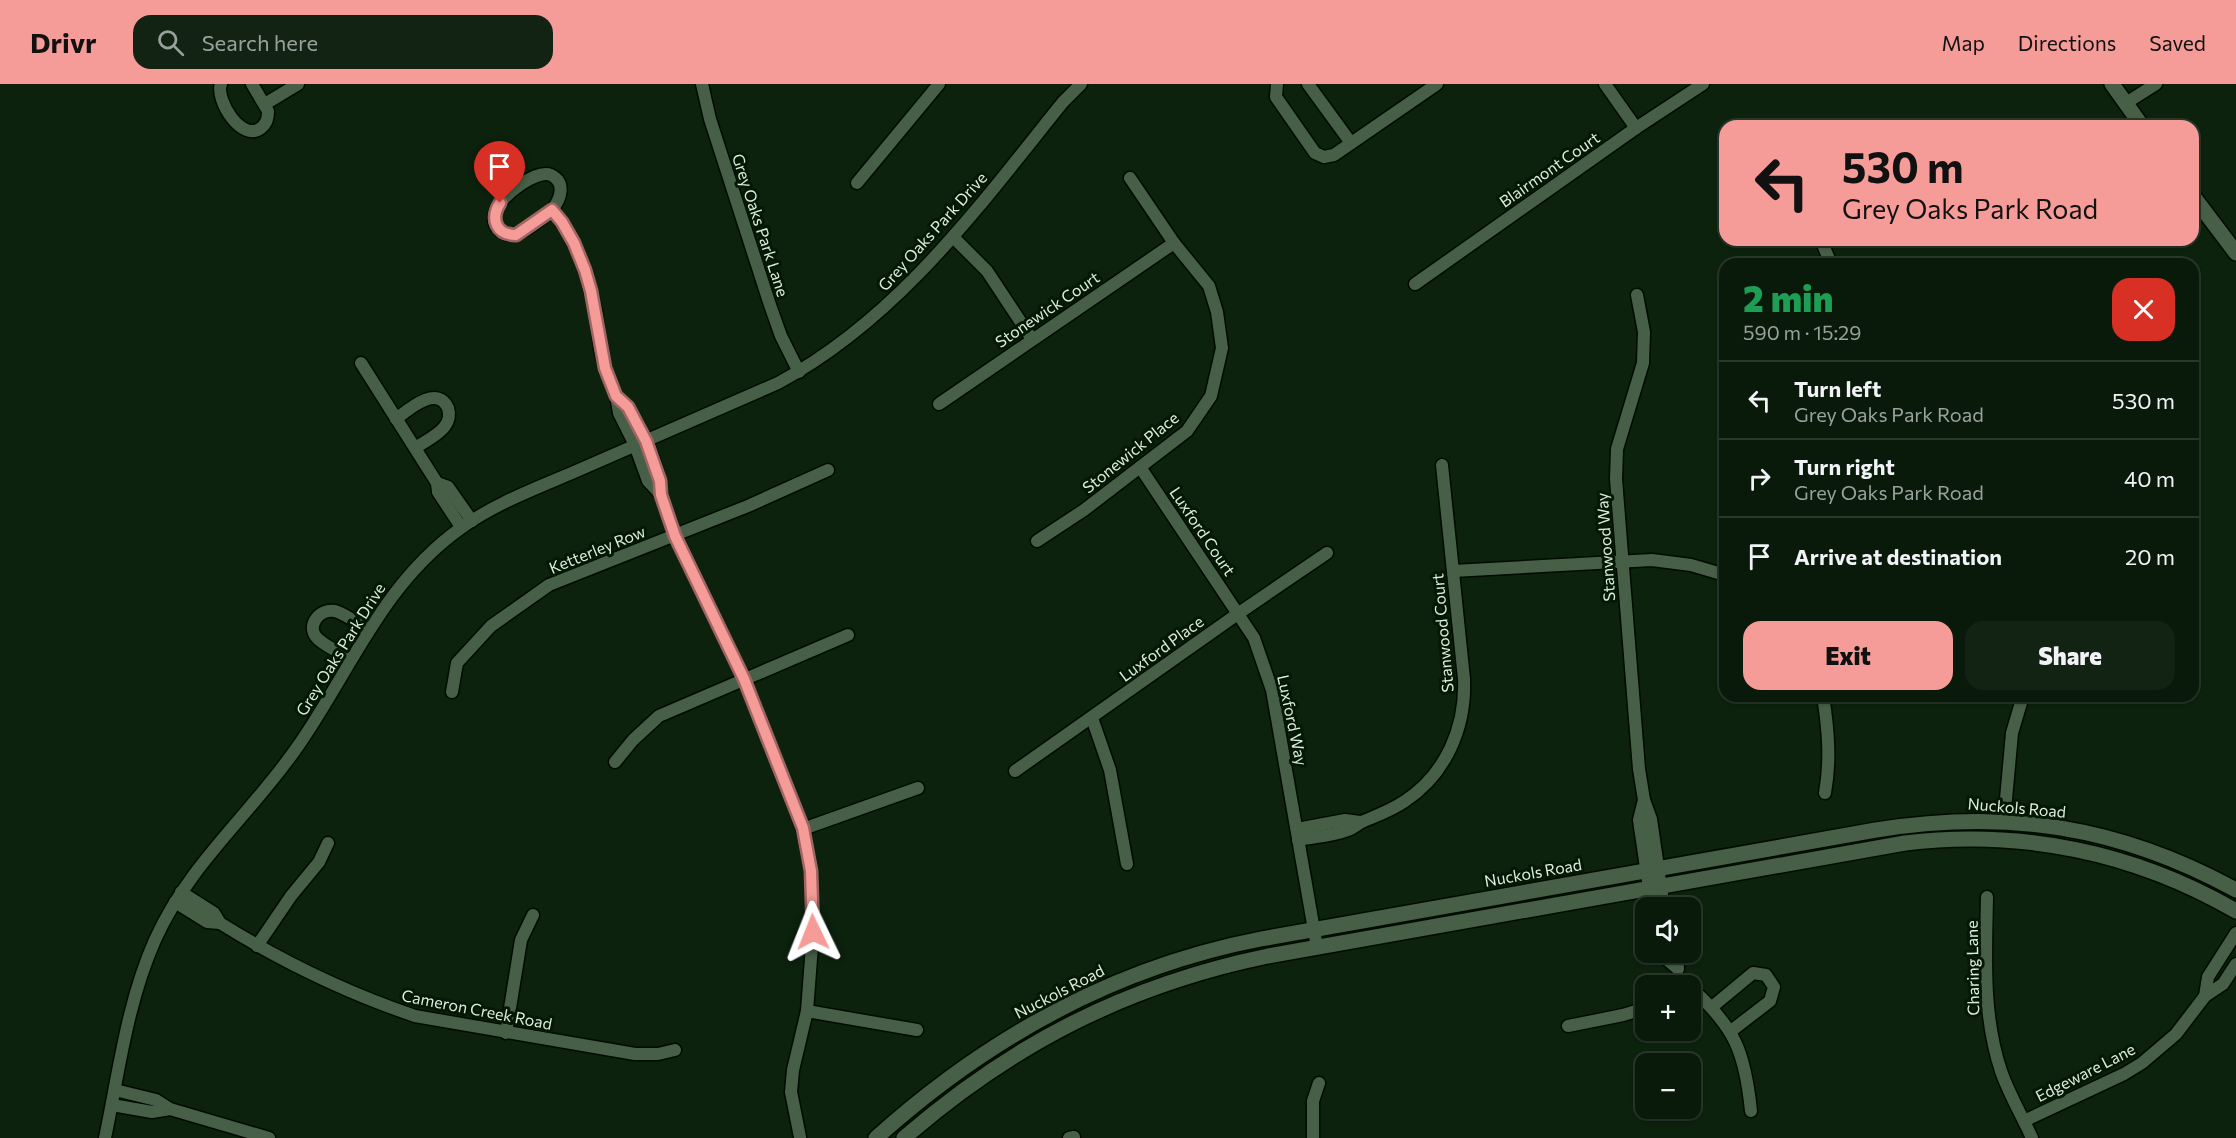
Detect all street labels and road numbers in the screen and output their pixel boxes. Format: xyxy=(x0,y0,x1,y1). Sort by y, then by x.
street label: Blairmont Court xyxy=(1495,127,1603,211)
street label: Grey Oaks Park Lane xyxy=(729,151,793,299)
street label: Grey Oaks Park Drive xyxy=(874,168,990,294)
street label: Stonewick Court xyxy=(991,267,1103,351)
street label: Stonewick Place xyxy=(1078,407,1182,497)
street label: Luxford Court xyxy=(1166,483,1240,579)
street label: Stanwood Way xyxy=(1592,492,1618,602)
street label: Ketterley Row xyxy=(546,521,648,577)
street label: Stanwood Court xyxy=(1427,572,1457,693)
street label: Grey Oaks Park Drive xyxy=(291,579,389,719)
street label: Luxford Place xyxy=(1115,611,1207,685)
street label: Luxford Way xyxy=(1274,673,1312,767)
street label: Nuckols Road xyxy=(1967,793,2067,821)
street label: Nuckols Road xyxy=(1483,854,1583,890)
street label: Charing Lane xyxy=(1962,920,1982,1016)
street label: Nuckols Road xyxy=(1011,960,1107,1022)
street label: Cameron Creek Road xyxy=(400,985,554,1033)
street label: Edgeware Lane xyxy=(2032,1039,2138,1105)

